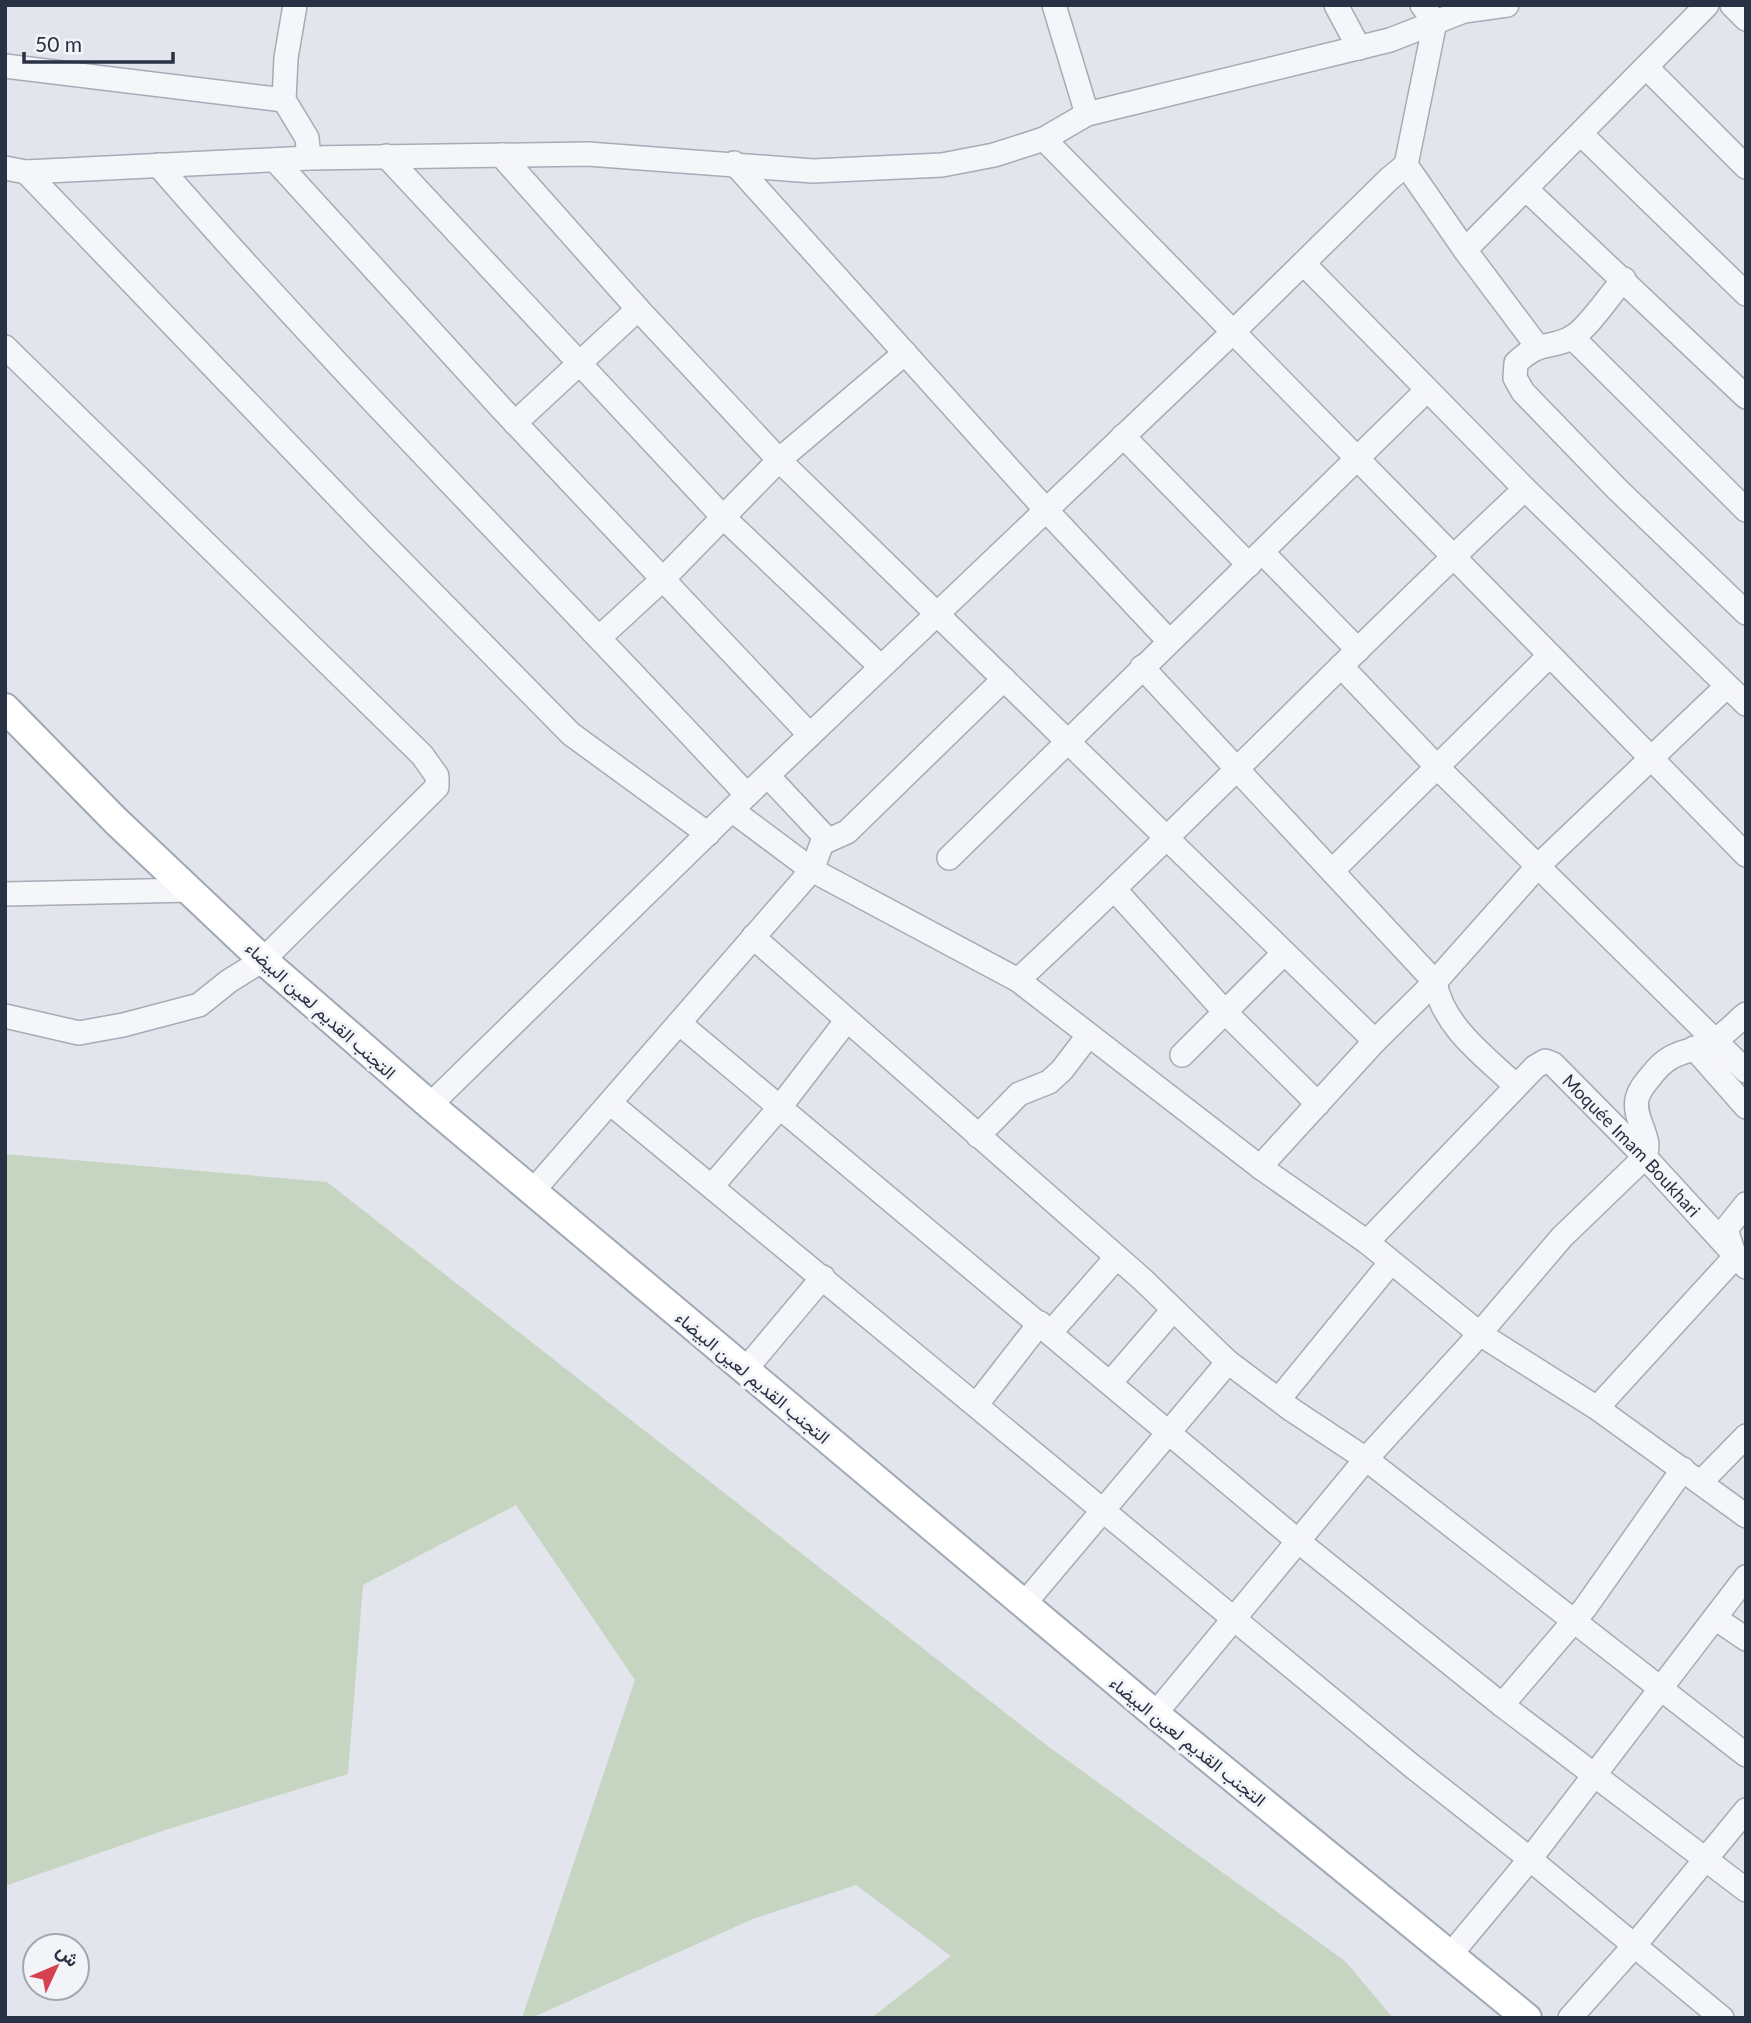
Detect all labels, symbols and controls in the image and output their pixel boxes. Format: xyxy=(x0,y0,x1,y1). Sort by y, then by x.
scale bar xyxy=(24,21,173,65)
text: 50 m xyxy=(35,31,82,56)
street label: التجنب القديم لعين البيضاء xyxy=(240,937,401,1085)
street label: Moquée Imam Boukhari xyxy=(1558,1069,1705,1221)
street label: التجنب القديم لعين البيضاء xyxy=(670,1306,835,1450)
street label: التجنب القديم لعين البيضاء xyxy=(1104,1671,1271,1812)
north arrow xyxy=(21,1932,91,2002)
text: ش xyxy=(52,1939,85,1972)

